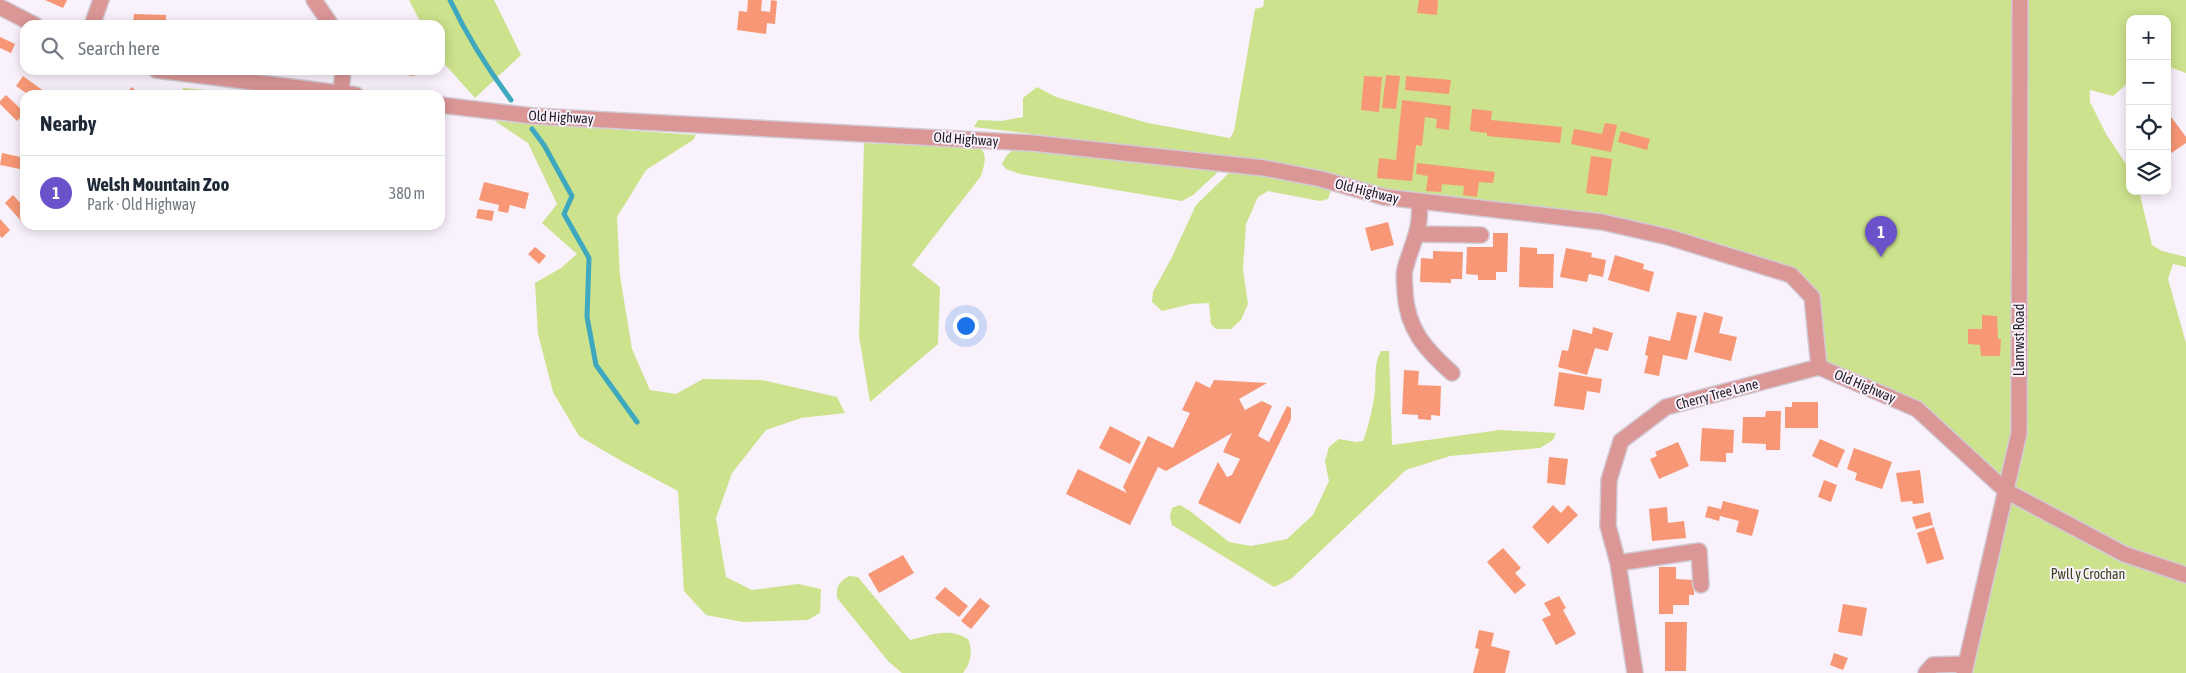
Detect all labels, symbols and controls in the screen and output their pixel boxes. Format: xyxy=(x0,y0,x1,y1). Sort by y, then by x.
map controls xyxy=(2126,15,2171,195)
button: + xyxy=(2126,15,2171,60)
search box xyxy=(20,20,445,75)
icon: search xyxy=(38,34,66,62)
text: Search here xyxy=(78,37,160,59)
button: − xyxy=(2126,60,2171,105)
button: locate xyxy=(2126,105,2171,150)
street label: Old Highway xyxy=(528,107,594,127)
text: Nearby xyxy=(40,111,96,135)
street label: Old Highway xyxy=(933,129,999,149)
button: layers xyxy=(2126,150,2171,195)
text: Welsh Mountain Zoo xyxy=(87,173,229,195)
street label: Old Highway xyxy=(1334,175,1401,207)
text: 1 xyxy=(52,184,60,202)
text: 380 m xyxy=(389,184,425,202)
text: Park · Old Highway xyxy=(87,195,196,213)
pin: 1 xyxy=(1865,216,1897,257)
street label: Llanrwst Road xyxy=(2011,304,2027,376)
your location xyxy=(953,313,979,339)
street label: Old Highway xyxy=(1832,366,1898,406)
street label: Cherry Tree Lane xyxy=(1674,375,1760,413)
park label: Pwll y Crochan xyxy=(2051,566,2125,582)

